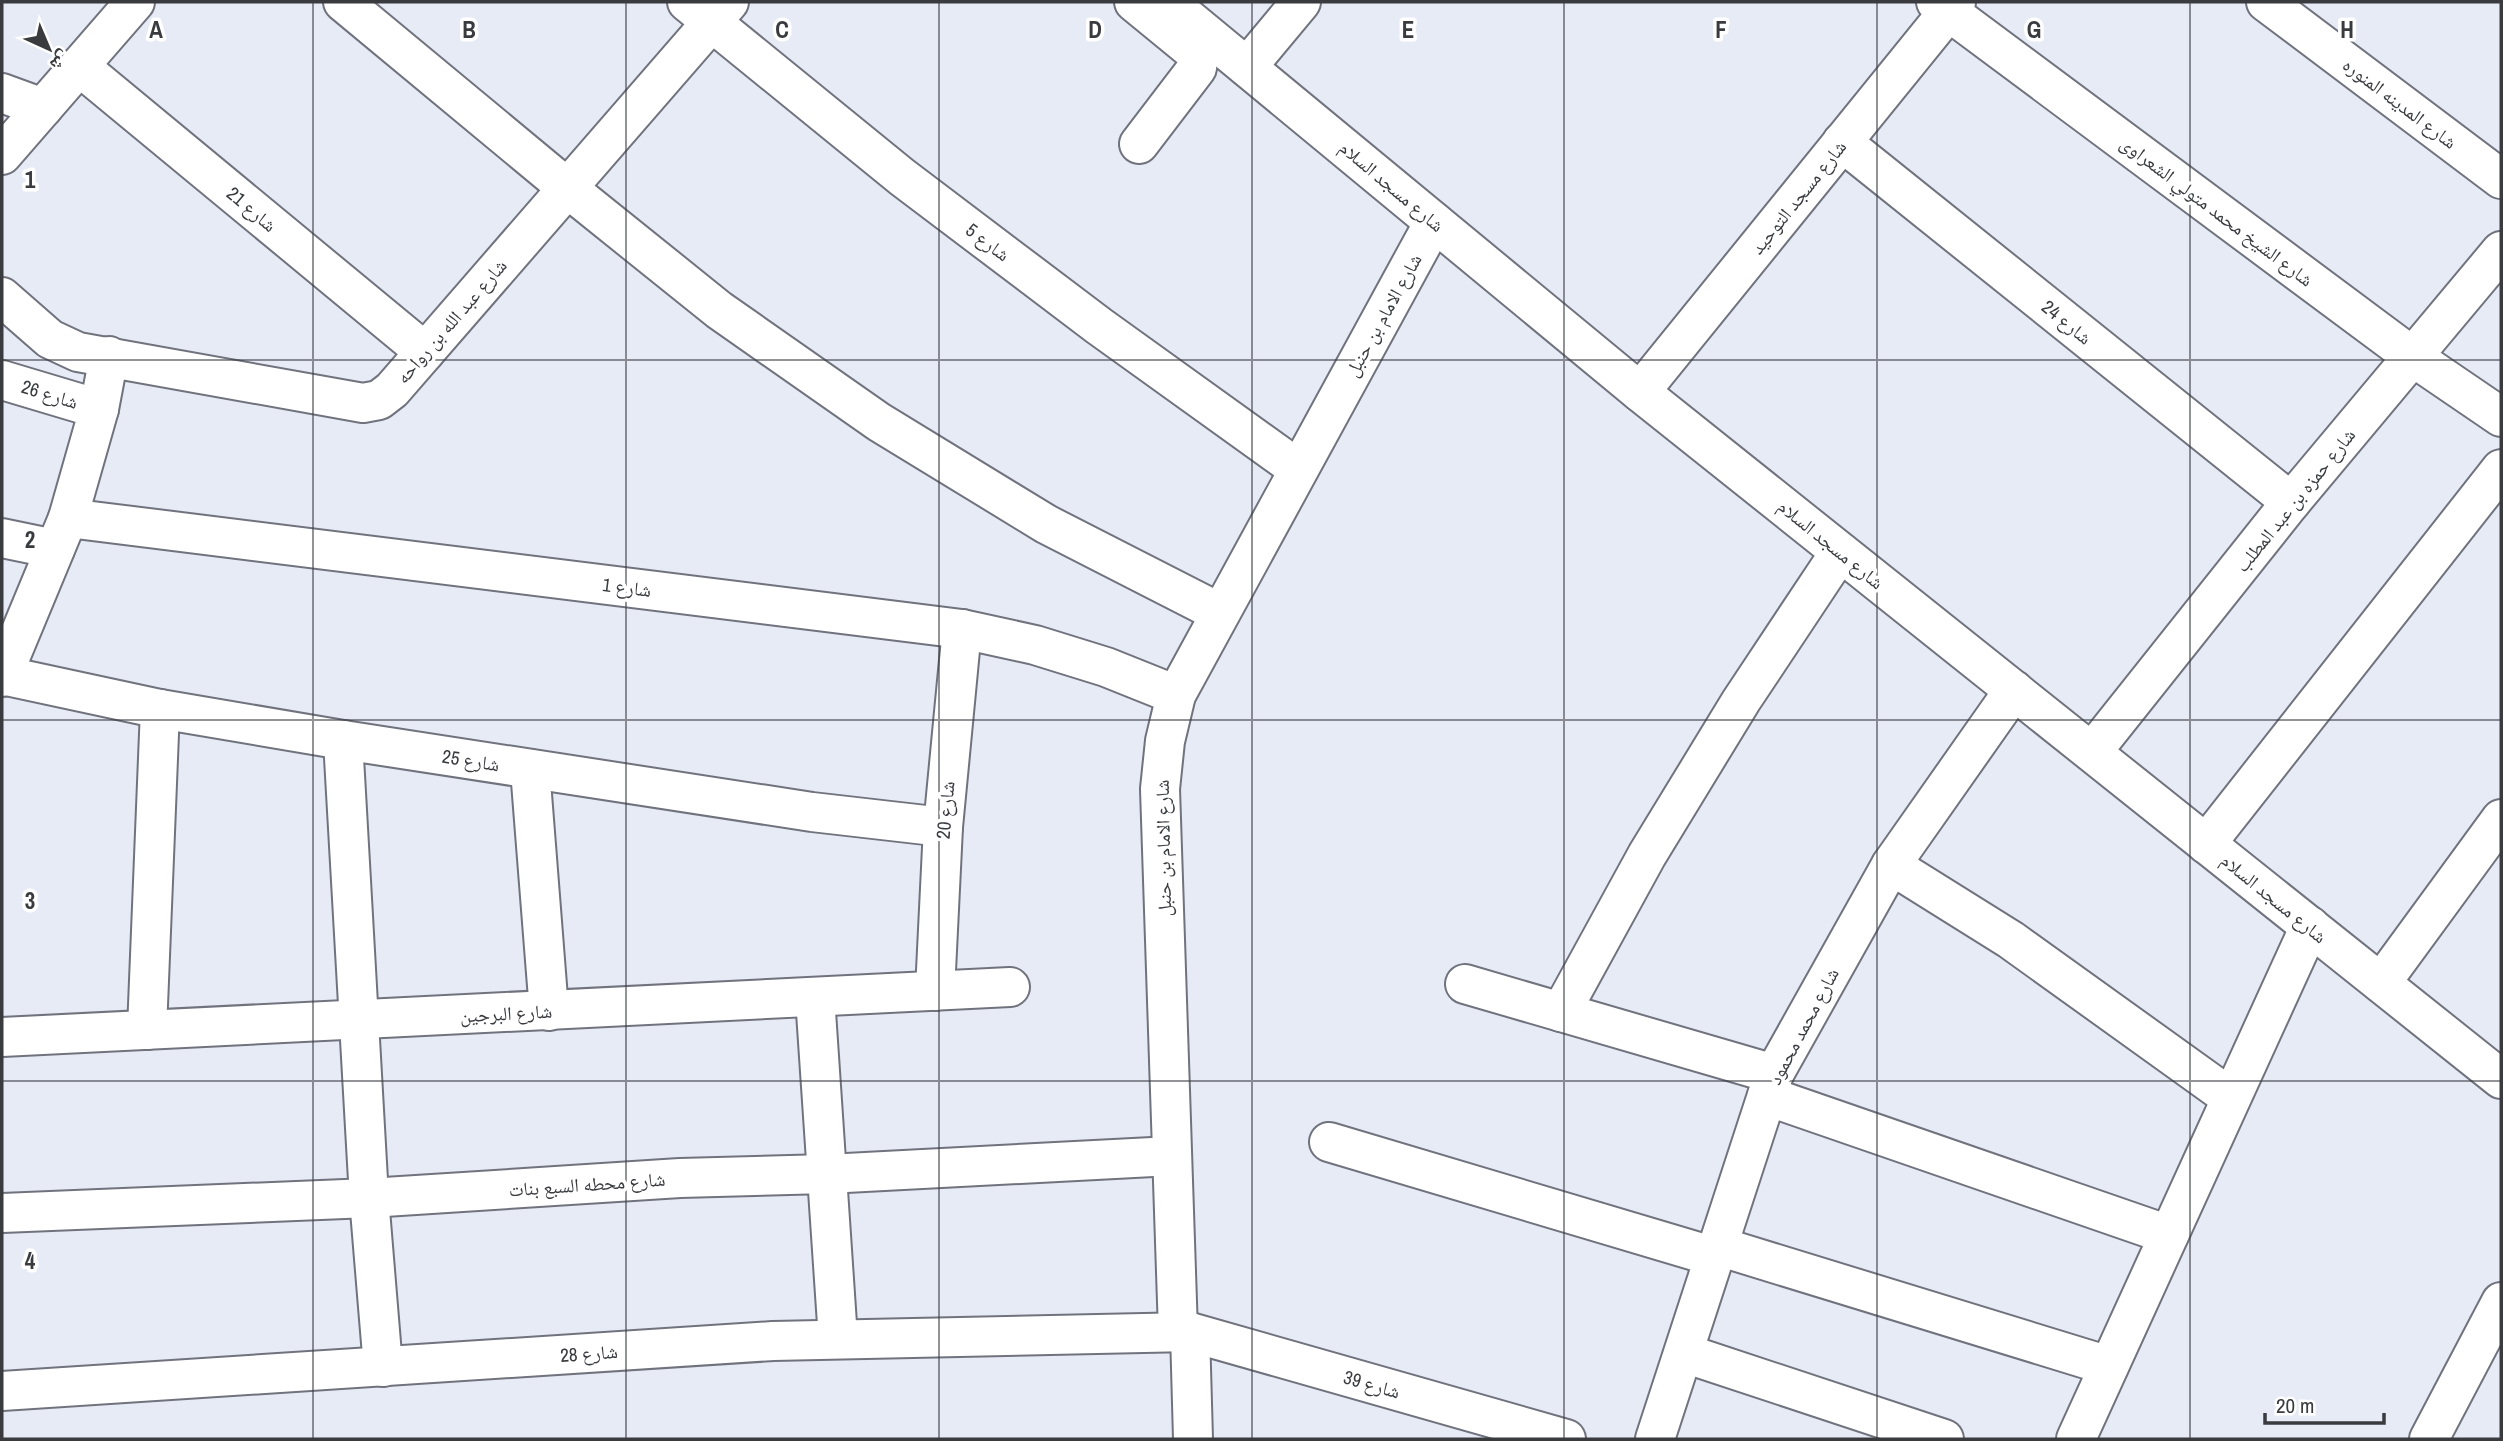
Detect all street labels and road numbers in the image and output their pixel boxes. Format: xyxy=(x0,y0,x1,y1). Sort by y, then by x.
street label: شارع المدينه المنوره xyxy=(2338,51,2462,155)
street label: شارع الشيخ محمد متولي الشعراوى xyxy=(2113,130,2319,295)
street label: شارع مسجد السلام xyxy=(1333,134,1450,238)
street label: شارع مسجد التوحيد xyxy=(1744,134,1852,260)
street label: شارع 21 xyxy=(222,180,282,238)
street label: شارع 5 xyxy=(961,217,1015,267)
street label: شارع الامام بن حنبل xyxy=(1338,249,1428,382)
street label: شارع عبد الله بن رواحه xyxy=(390,253,512,389)
street label: شارع 24 xyxy=(2036,294,2098,350)
street label: شارع 26 xyxy=(19,373,81,415)
street label: شارع حمزه بن عبد المطلب xyxy=(2229,423,2361,577)
street label: شارع مسجد السلام xyxy=(1772,493,1890,596)
street label: شارع 1 xyxy=(601,571,653,603)
street label: شارع 25 xyxy=(440,743,502,777)
street label: شارع الامام بن حنبل xyxy=(1149,779,1178,917)
street label: شارع 20 xyxy=(930,780,960,840)
street label: شارع مسجد السلام xyxy=(2215,847,2333,950)
street label: شارع محمد محمود xyxy=(1761,963,1845,1089)
street label: شارع البرجين xyxy=(459,998,553,1028)
street label: شارع محطه السبع بنات xyxy=(508,1166,666,1202)
street label: شارع 28 xyxy=(559,1338,619,1368)
street label: شارع 39 xyxy=(1341,1364,1403,1404)

